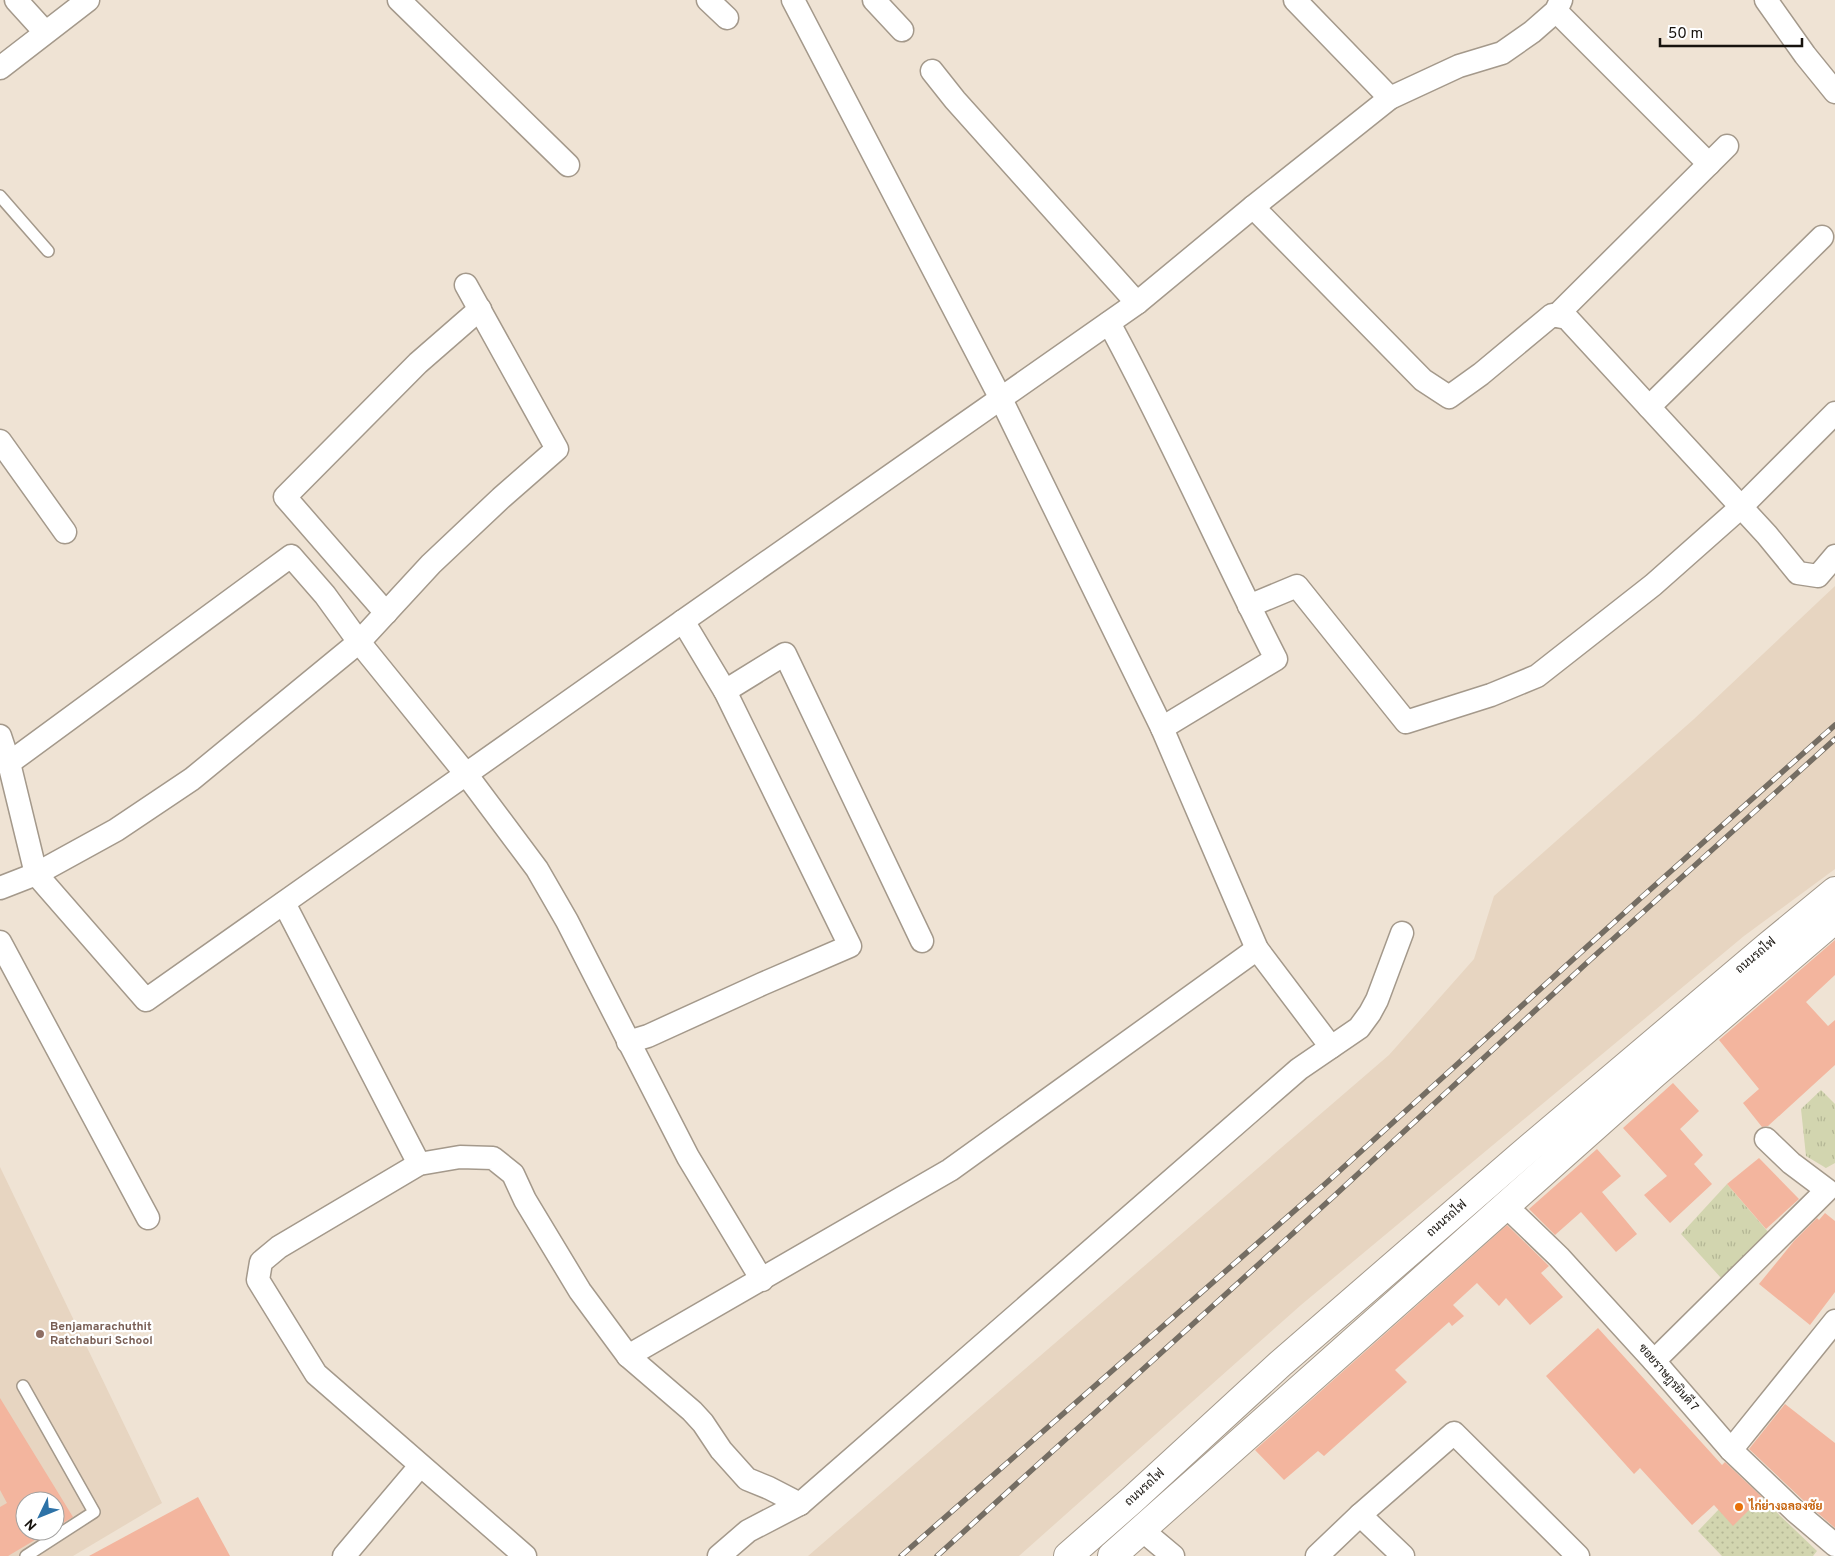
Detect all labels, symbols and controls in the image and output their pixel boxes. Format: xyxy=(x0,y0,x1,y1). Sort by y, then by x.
scale bar xyxy=(1660,15,1802,47)
text: 50 m xyxy=(1668,25,1703,44)
street label: ถนนรถไฟ xyxy=(1732,934,1780,978)
street label: ถนนรถไฟ xyxy=(1423,1196,1471,1241)
place label: Benjamarachuthit Ratchaburi School xyxy=(50,1319,153,1349)
marker: Benjamarachuthit Ratchaburi School xyxy=(34,1328,46,1340)
street label: ซอยราษฎรยินดี 7 xyxy=(1634,1340,1702,1415)
street label: ถนนรถไฟ xyxy=(1121,1465,1168,1510)
north arrow xyxy=(15,1491,65,1541)
place label: ไก่ย่างฉลองชัย xyxy=(1748,1498,1823,1515)
marker: ไก่ย่างฉลองชัย xyxy=(1733,1501,1745,1513)
text: N xyxy=(22,1514,41,1533)

